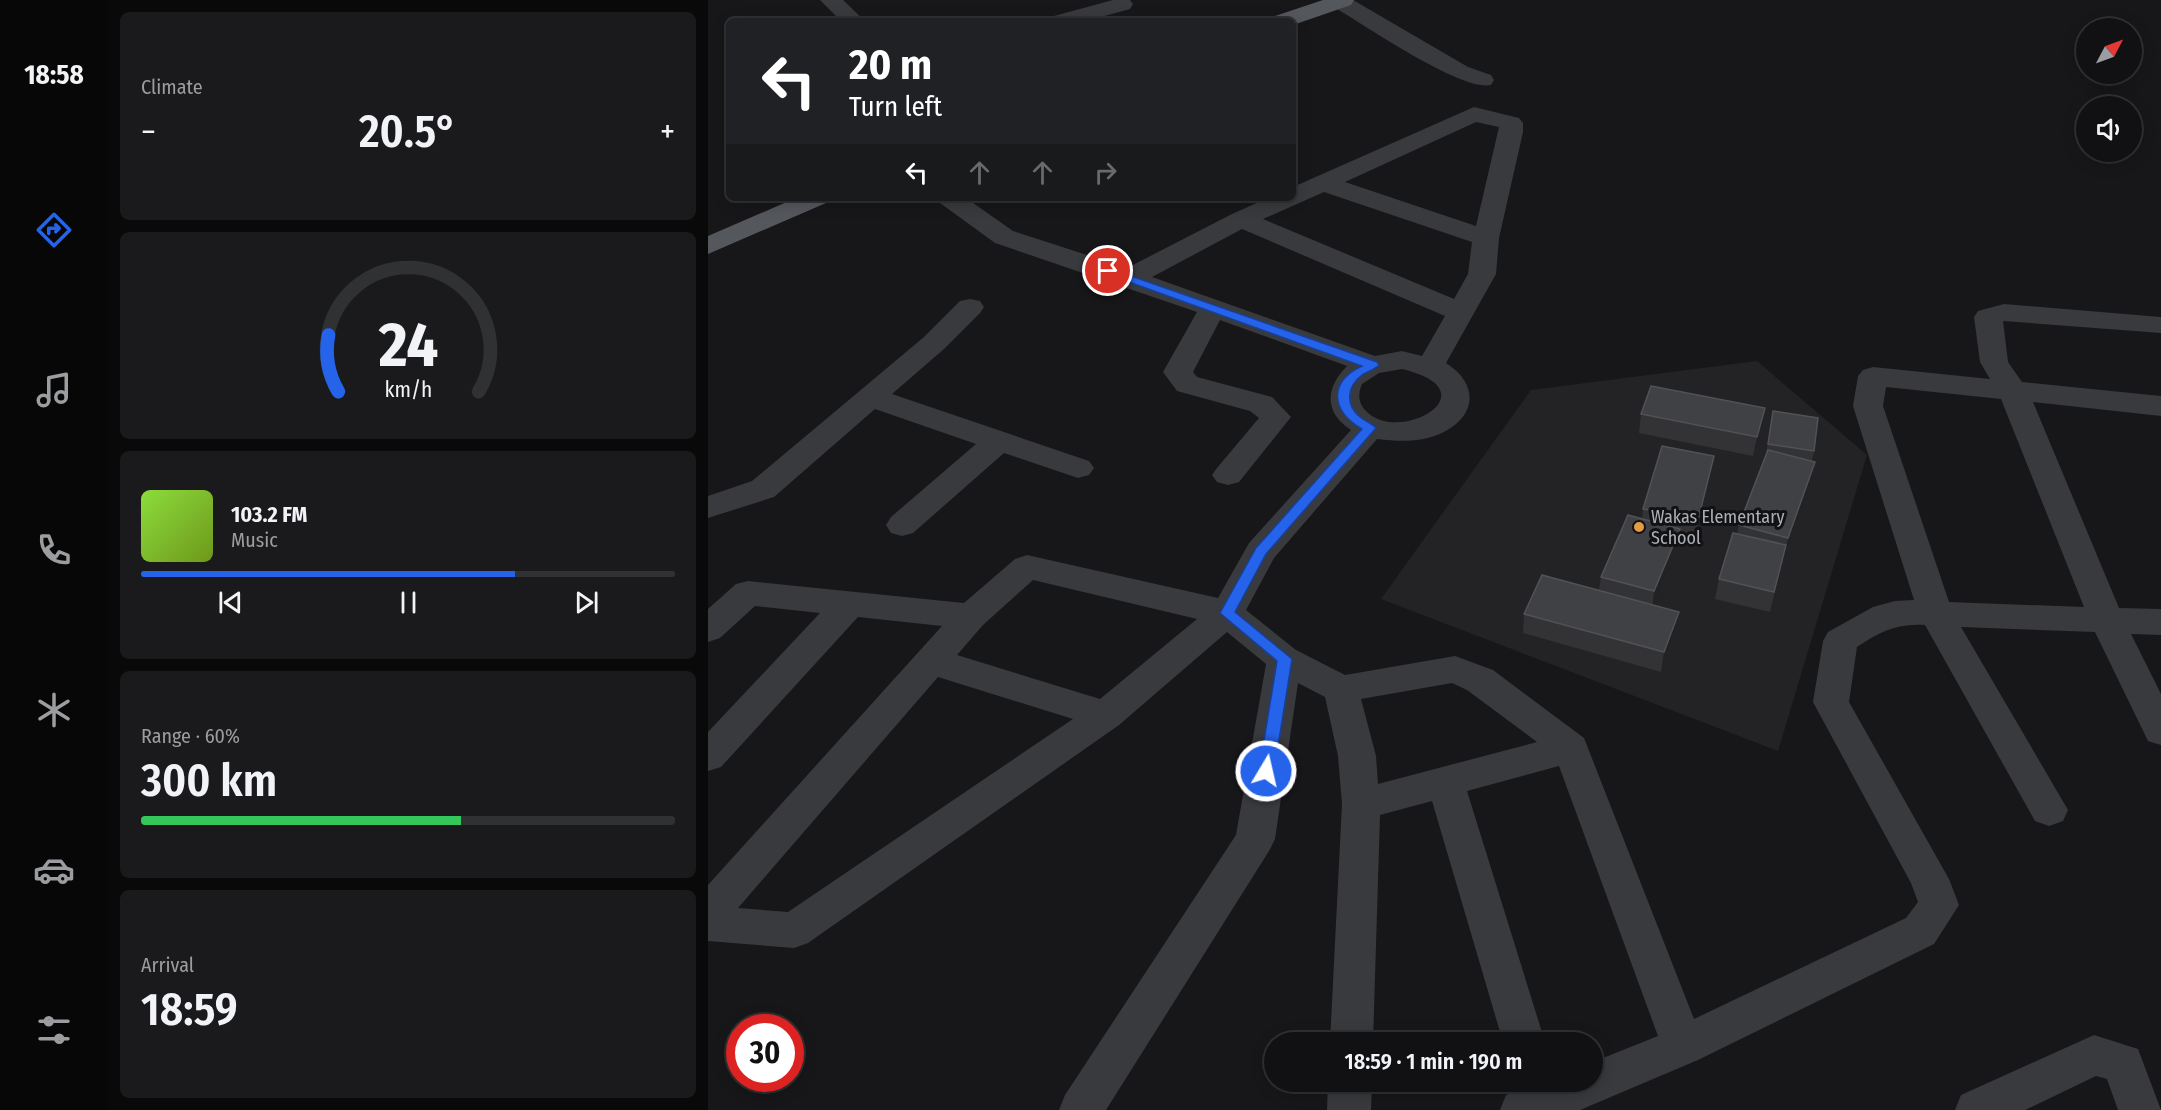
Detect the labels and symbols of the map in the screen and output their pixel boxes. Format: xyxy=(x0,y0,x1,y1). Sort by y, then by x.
north arrow xyxy=(2076,18,2142,84)
pin xyxy=(1082,245,1133,296)
place label: Wakas Elementary School xyxy=(1651,506,1784,549)
marker: Wakas Elementary School xyxy=(1632,520,1646,534)
position arrow xyxy=(1234,739,1298,803)
speed limit sign: 30 xyxy=(726,1014,804,1092)

